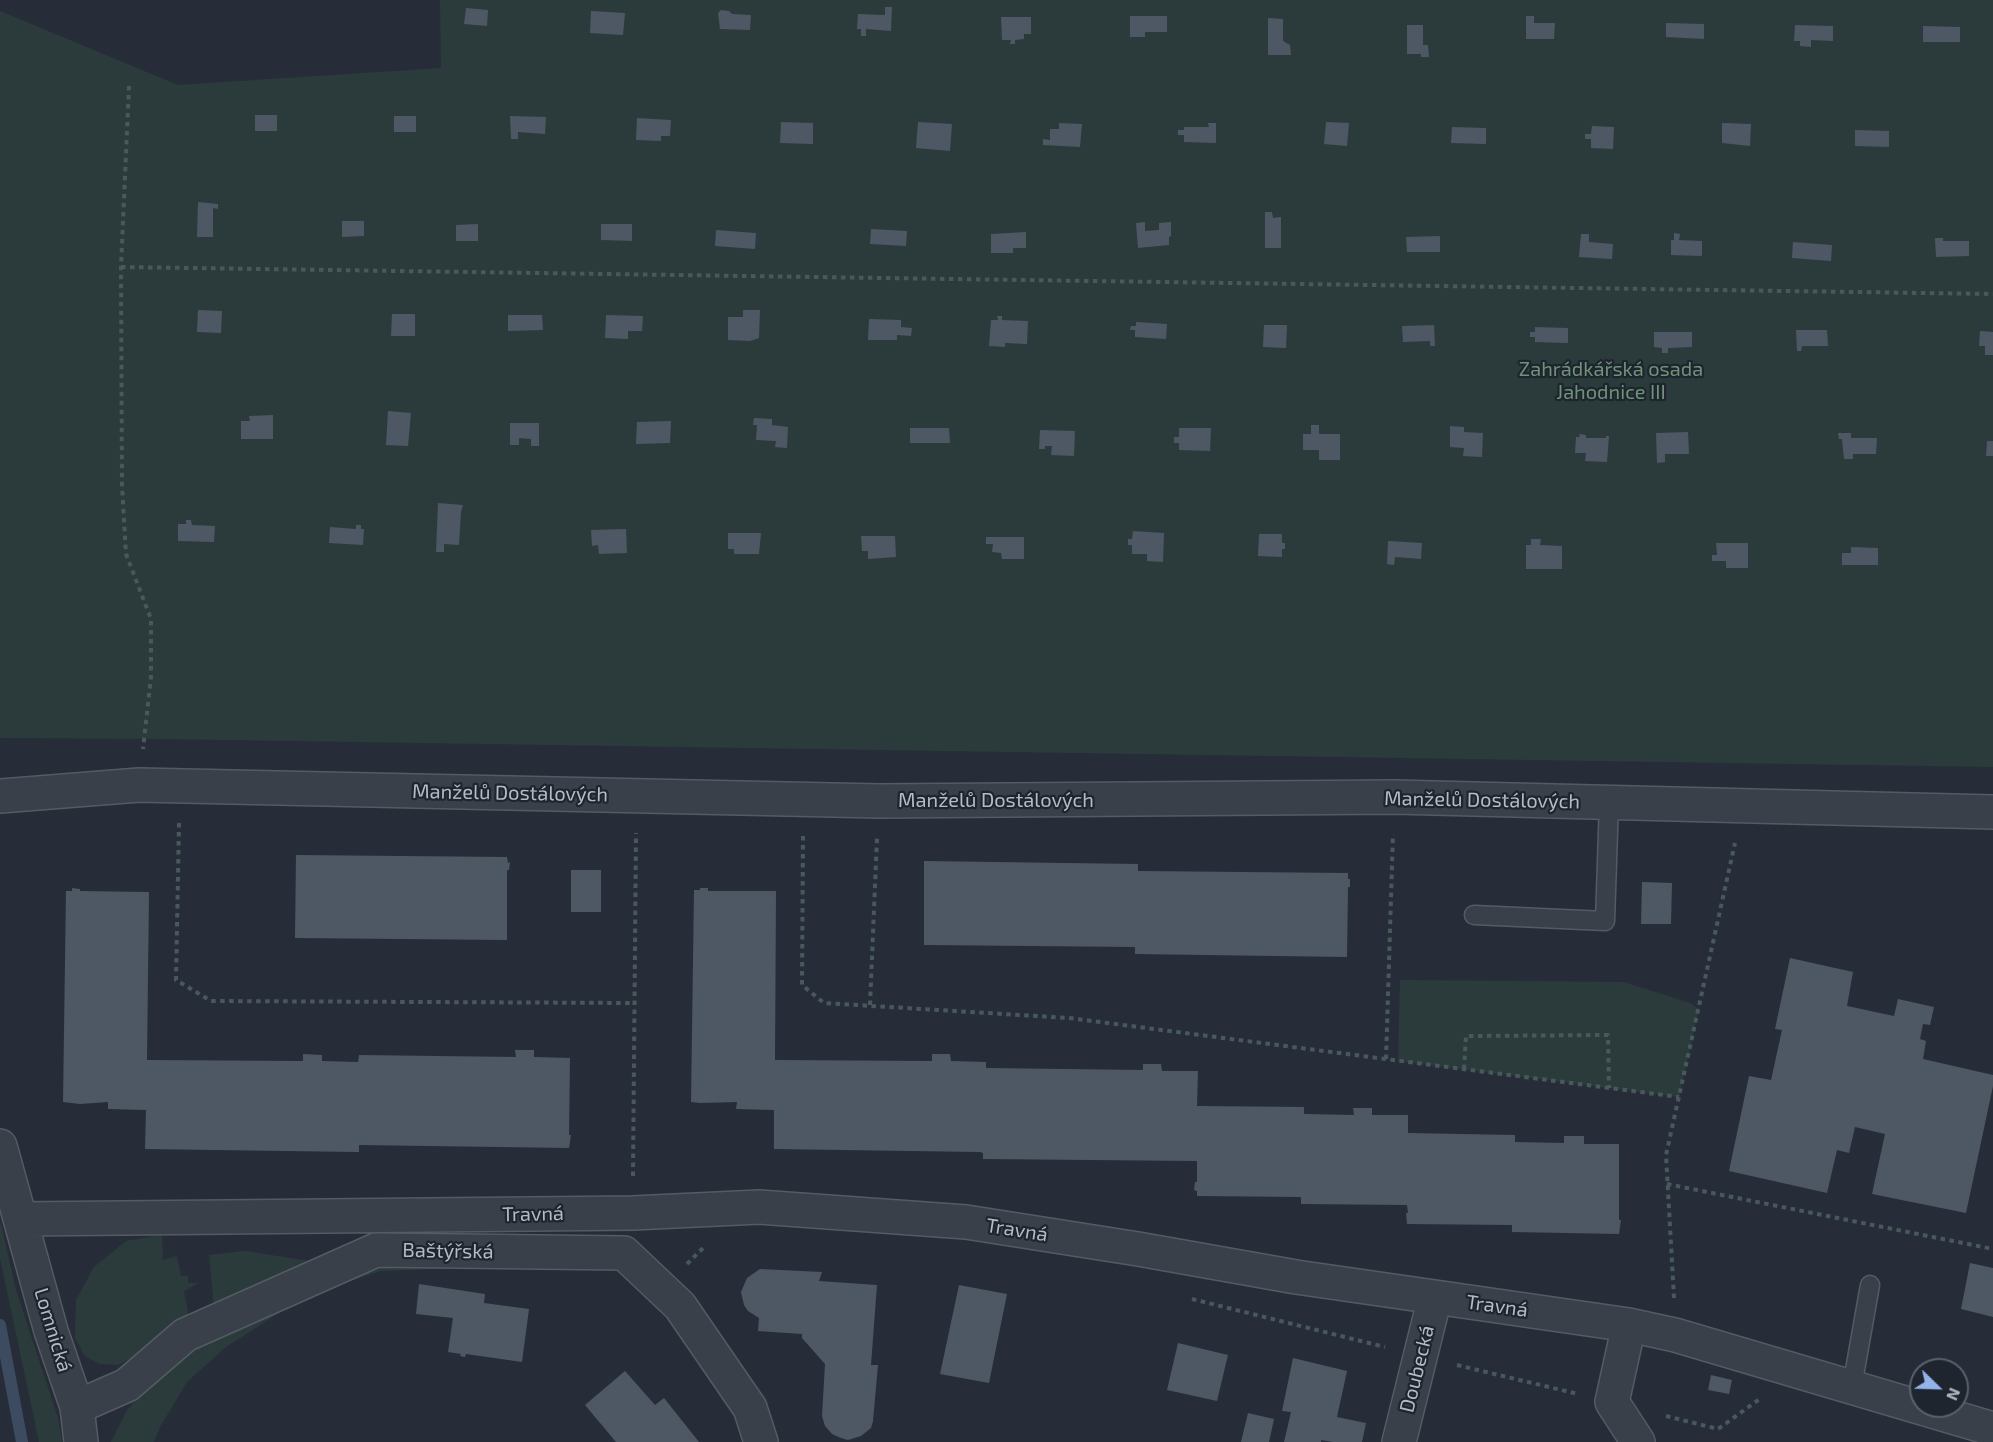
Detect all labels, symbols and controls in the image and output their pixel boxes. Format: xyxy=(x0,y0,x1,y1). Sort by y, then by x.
park label: Zahrádkářská osada Jahodnice III xyxy=(1519,357,1703,404)
street label: Manželů Dostálových xyxy=(412,779,608,807)
street label: Manželů Dostálových xyxy=(1384,786,1580,814)
street label: Manželů Dostálových xyxy=(898,788,1094,812)
street label: Travná xyxy=(502,1201,564,1227)
street label: Travná xyxy=(985,1213,1049,1247)
street label: Baštýřská xyxy=(402,1238,494,1264)
street label: Lomnická xyxy=(29,1285,77,1375)
street label: Travná xyxy=(1465,1290,1529,1322)
street label: Doubecká xyxy=(1395,1323,1439,1415)
north arrow xyxy=(1909,1358,1969,1418)
text: N xyxy=(1943,1385,1965,1403)

